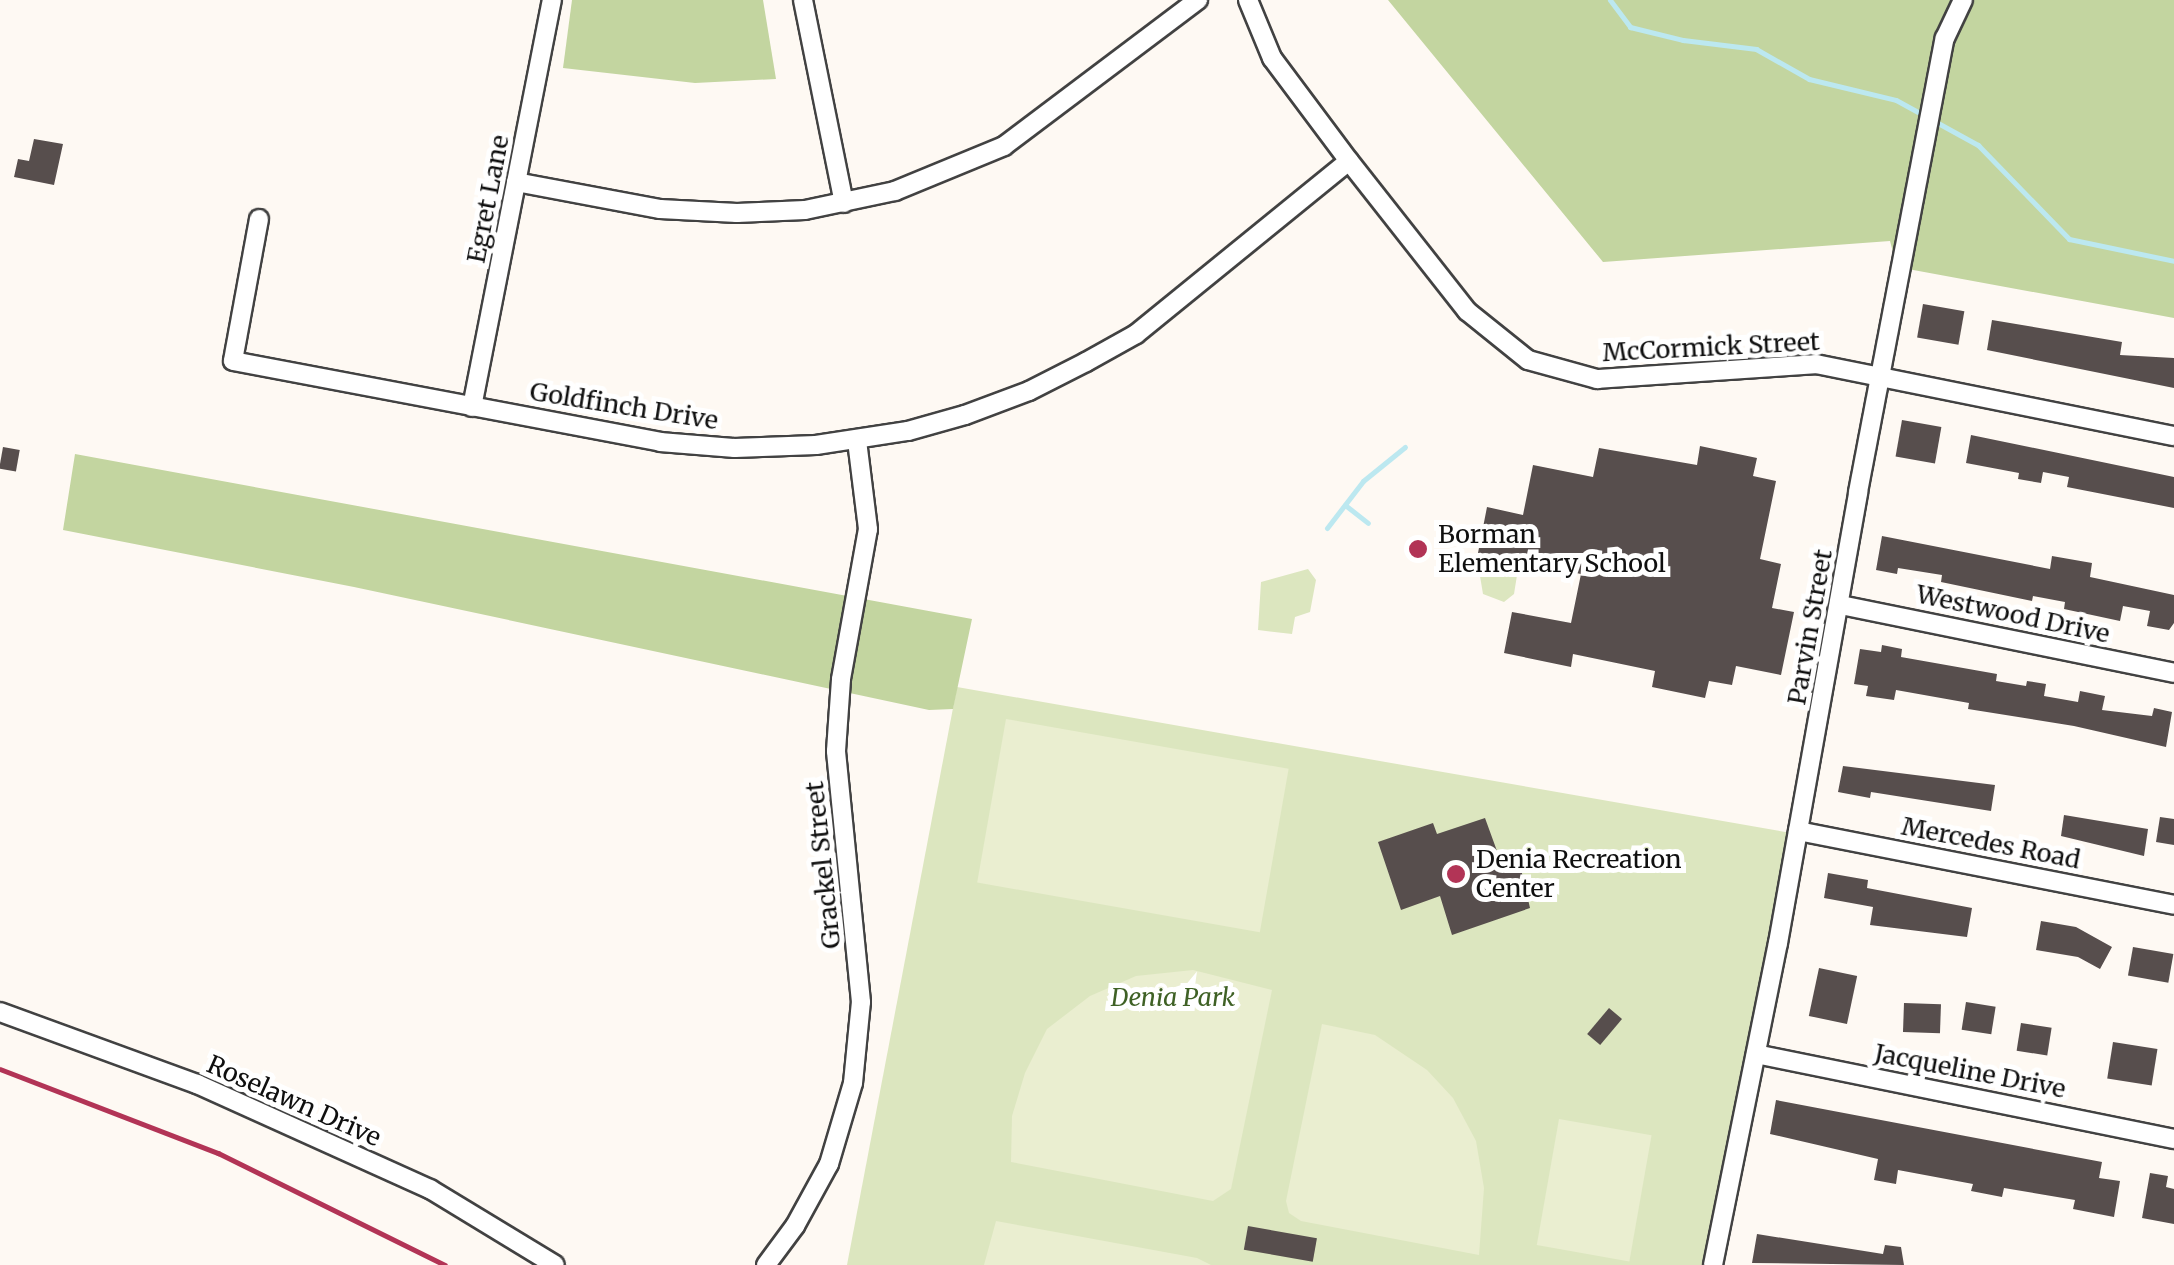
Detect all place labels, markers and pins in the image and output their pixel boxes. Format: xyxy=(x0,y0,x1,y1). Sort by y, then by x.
place label: Borman Elementary School xyxy=(1438,520,1666,579)
marker: Borman Elementary School xyxy=(1407,538,1429,560)
place label: Denia Recreation Center xyxy=(1476,845,1682,904)
marker: Denia Recreation Center xyxy=(1445,863,1467,885)

